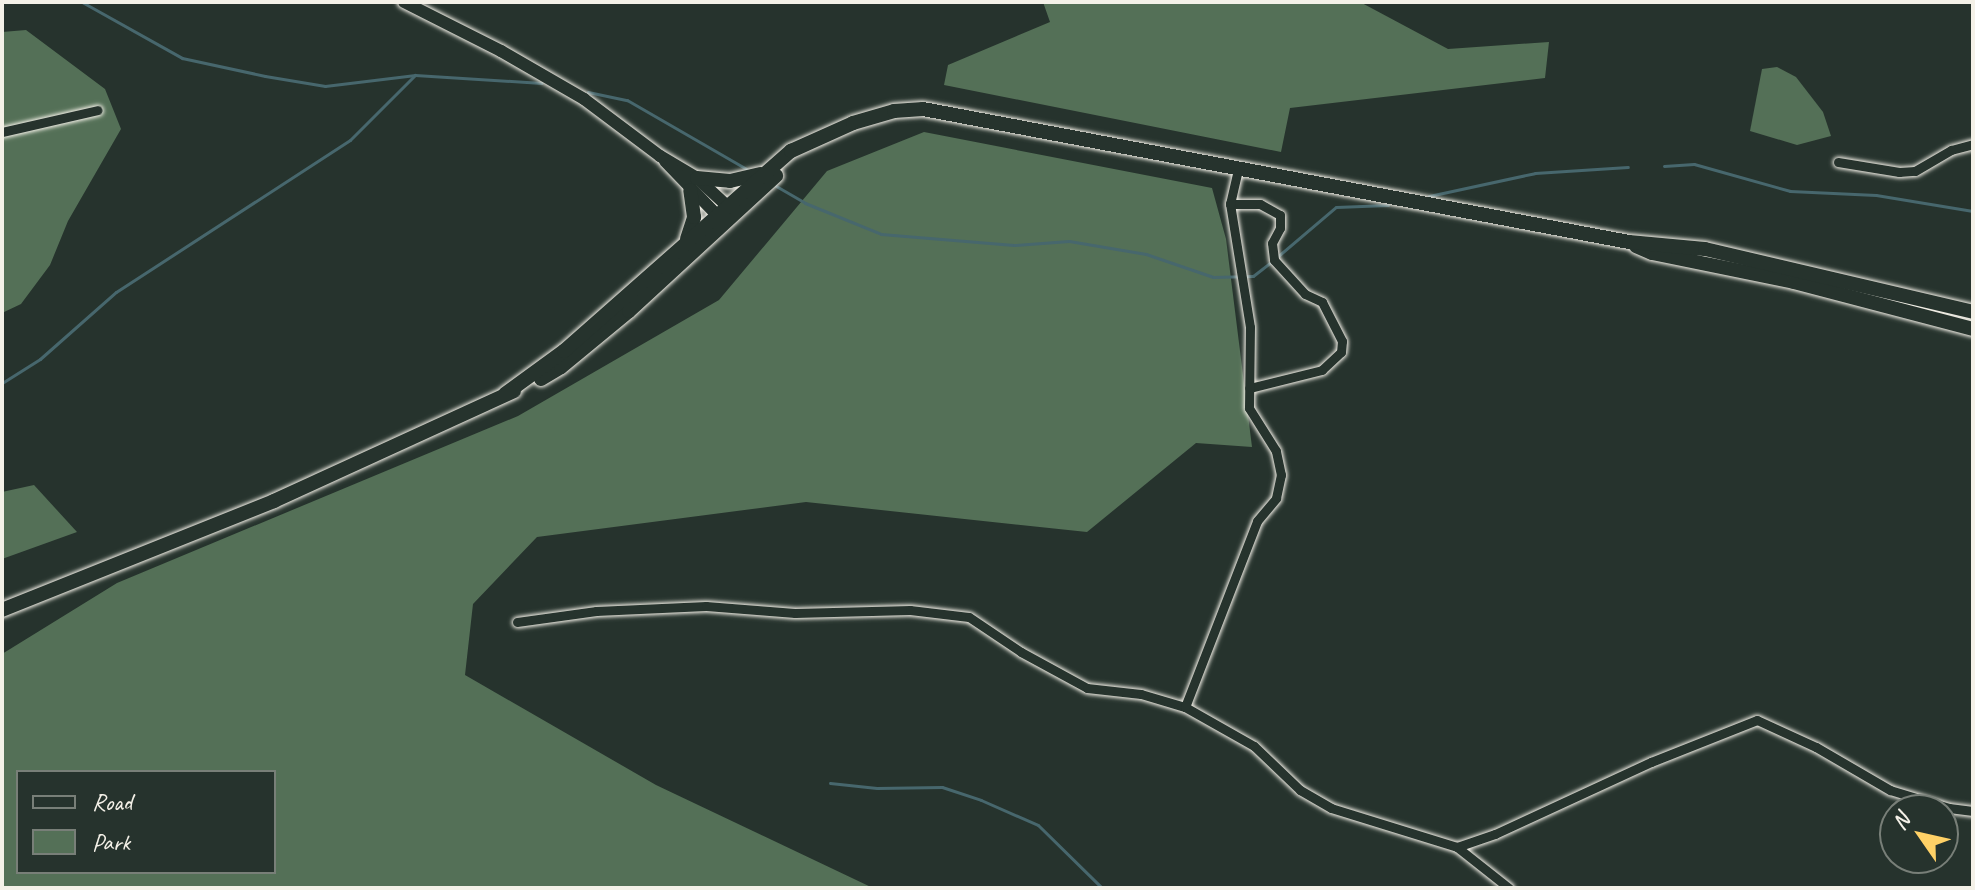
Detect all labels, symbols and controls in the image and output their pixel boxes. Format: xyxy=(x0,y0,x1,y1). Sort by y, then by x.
legend xyxy=(16,770,276,874)
text: Road xyxy=(92,787,132,817)
north arrow xyxy=(1879,794,1959,874)
text: N xyxy=(1885,808,1916,835)
text: Park xyxy=(92,827,130,857)

